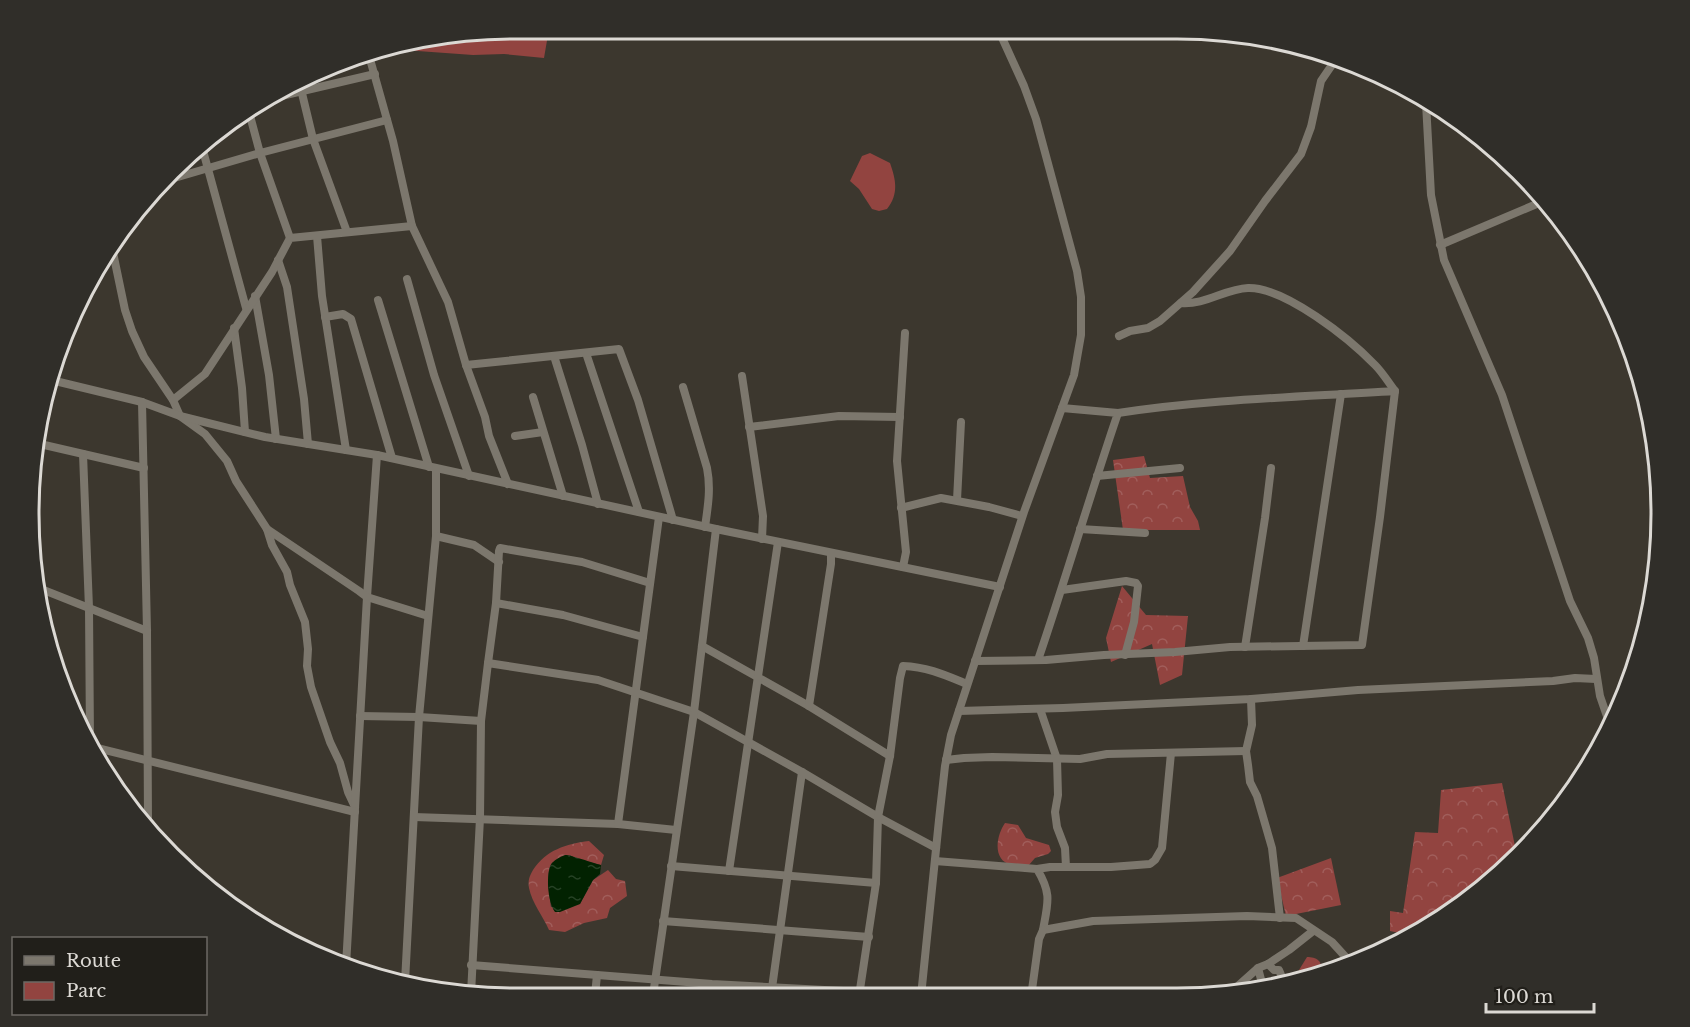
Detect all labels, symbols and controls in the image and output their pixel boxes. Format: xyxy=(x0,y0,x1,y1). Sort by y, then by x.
legend xyxy=(12,937,207,1015)
text: Route xyxy=(66,950,121,972)
scale bar xyxy=(1486,976,1594,1014)
text: Parc xyxy=(66,980,107,1002)
text: 100 m xyxy=(1495,986,1553,1008)

